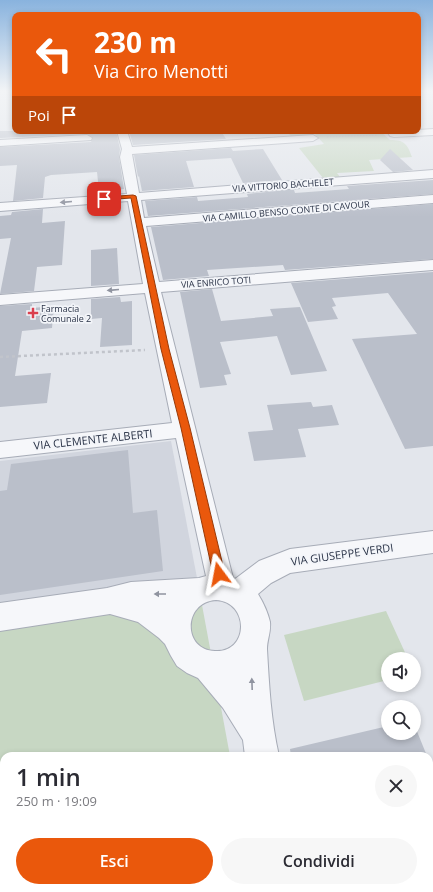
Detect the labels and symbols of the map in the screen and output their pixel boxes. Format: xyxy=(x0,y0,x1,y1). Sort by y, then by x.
street label: VIA VITTORIO BACHELET xyxy=(232,175,334,195)
pin xyxy=(87,182,121,216)
street label: VIA CAMILLO BENSO CONTE DI CAVOUR xyxy=(202,197,370,225)
one-way arrow xyxy=(60,198,72,205)
street label: VIA ENRICO TOTI xyxy=(181,273,251,291)
one-way arrow xyxy=(107,287,119,293)
place label: Farmacia Comunale 2 xyxy=(41,302,91,325)
marker: Farmacia Comunale 2 xyxy=(28,308,38,318)
street label: VIA CLEMENTE ALBERTI xyxy=(33,425,153,453)
street label: VIA GIUSEPPE VERDI xyxy=(290,539,394,569)
position arrow xyxy=(198,553,240,595)
one-way arrow xyxy=(153,591,166,597)
one-way arrow xyxy=(249,677,255,690)

